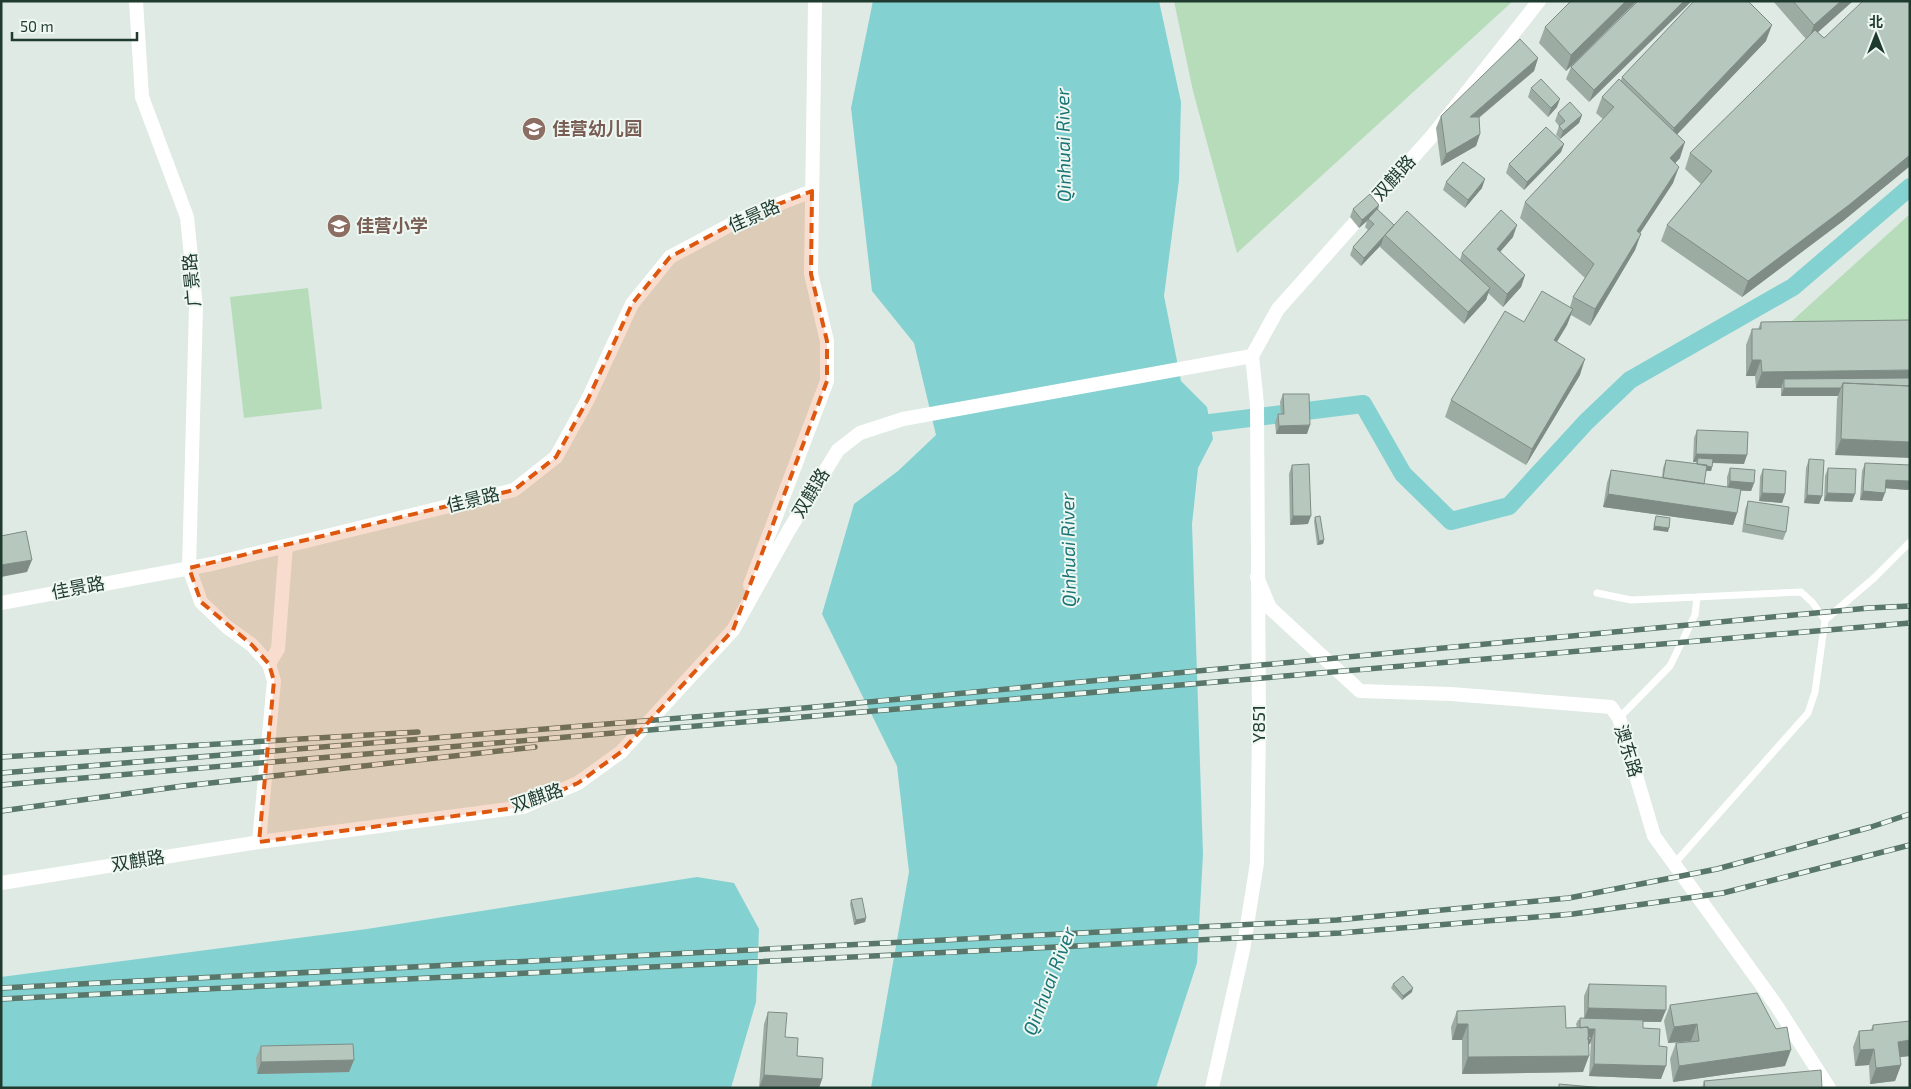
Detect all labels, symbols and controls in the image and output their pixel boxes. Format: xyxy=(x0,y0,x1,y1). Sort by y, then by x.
scale bar xyxy=(12,10,138,42)
north arrow xyxy=(1851,10,1901,60)
text: 北 xyxy=(1869,13,1883,30)
text: 50 m xyxy=(20,17,54,35)
water label: Qinhuai River xyxy=(1050,87,1075,202)
school or university icon: 佳营幼儿园 xyxy=(521,116,547,142)
place label: 佳营幼儿园 xyxy=(552,117,642,139)
street label: 双麒路 xyxy=(1367,150,1419,205)
street label: 佳景路 xyxy=(724,194,783,236)
school or university icon: 佳营小学 xyxy=(326,213,352,239)
place label: 佳营小学 xyxy=(356,214,428,236)
street label: 广景路 xyxy=(178,252,204,308)
street label: 双麒路 xyxy=(787,464,833,521)
street label: 佳景路 xyxy=(444,482,502,516)
water label: Qinhuai River xyxy=(1055,492,1080,607)
street label: 佳景路 xyxy=(49,571,106,603)
street label: Y851 xyxy=(1247,705,1269,743)
street label: 澳东路 xyxy=(1611,722,1647,780)
street label: 双麒路 xyxy=(508,778,566,816)
street label: 双麒路 xyxy=(109,845,166,875)
water label: Qinhuai River xyxy=(1017,923,1080,1038)

